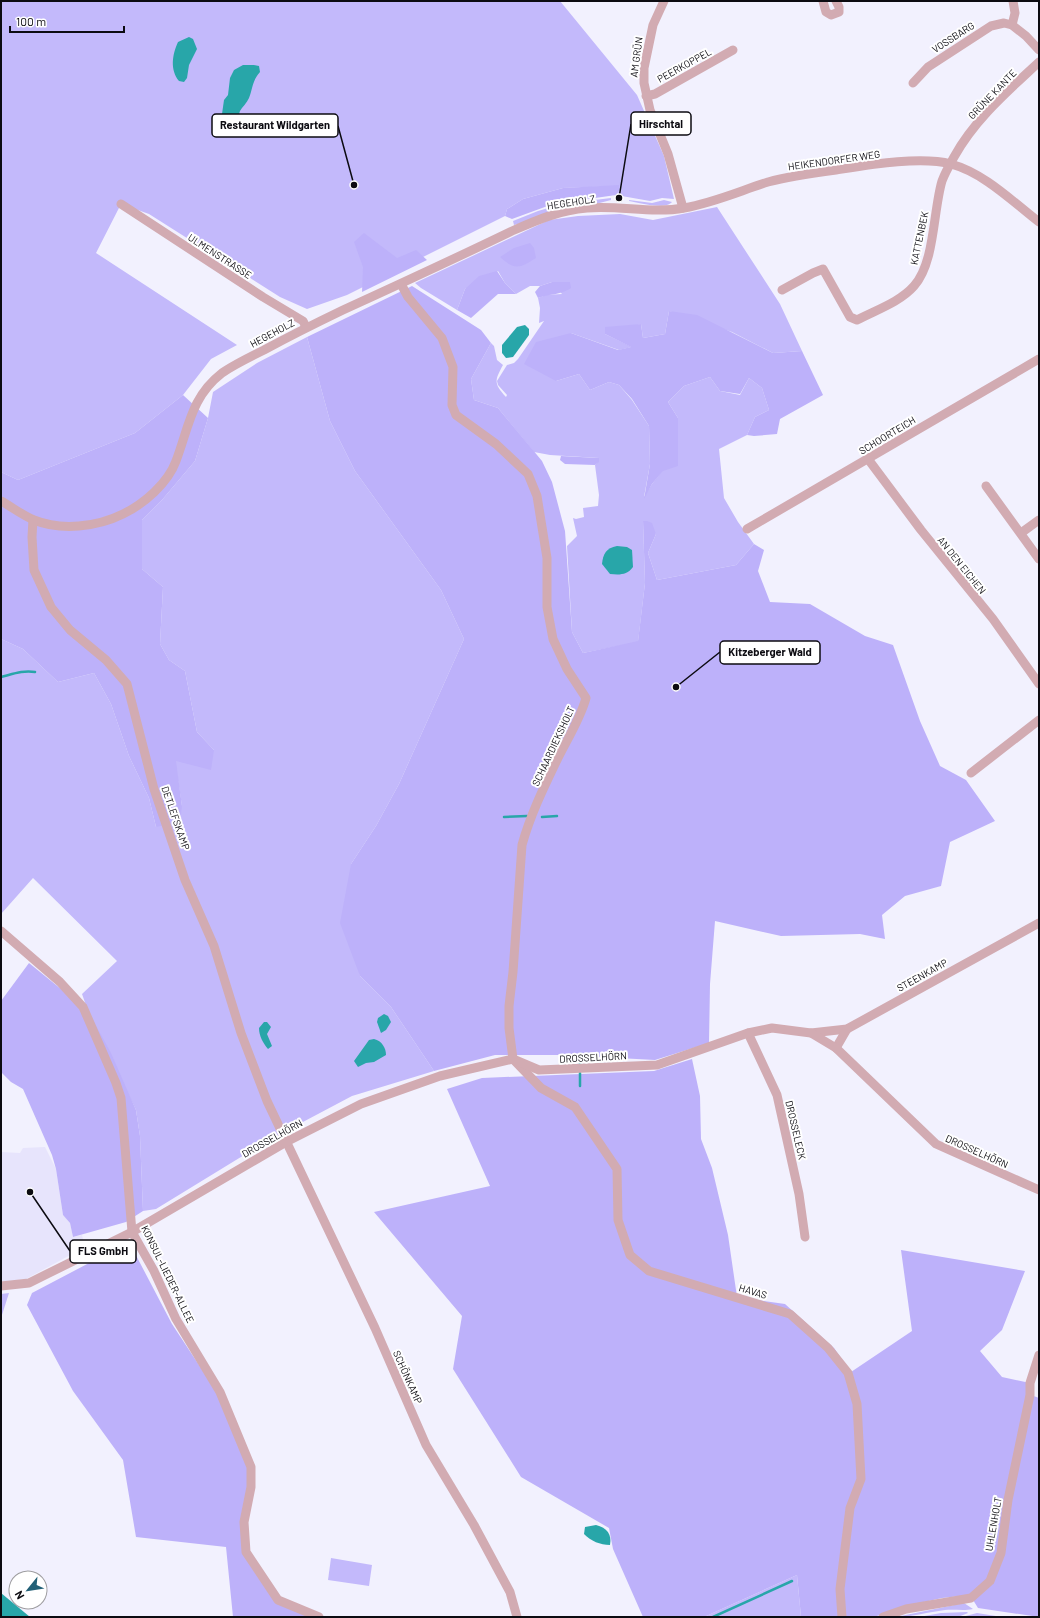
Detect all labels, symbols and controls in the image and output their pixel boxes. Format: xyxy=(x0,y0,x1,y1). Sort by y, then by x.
scale bar xyxy=(10,8,124,34)
text: 100 m xyxy=(16,14,46,28)
street label: VOSSBARG xyxy=(930,19,976,55)
street label: AM GRÜN xyxy=(627,36,645,78)
street label: PEERKOPPEL xyxy=(655,45,713,85)
street label: GRÜNE KANTE xyxy=(965,67,1019,121)
callout: Hirschtal xyxy=(631,112,691,135)
callout: Restaurant Wildgarten xyxy=(212,114,338,137)
text: Hirschtal xyxy=(639,117,683,130)
text: Restaurant Wildgarten xyxy=(220,118,330,131)
street label: HEIKENDORFER WEG xyxy=(787,148,881,172)
street label: HEGEHOLZ xyxy=(546,192,596,212)
street label: KATTENBEK xyxy=(907,210,931,266)
street label: ULMENSTRASSE xyxy=(186,231,254,281)
street label: HEGEHOLZ xyxy=(248,316,296,350)
street label: SCHOORTEICH xyxy=(857,413,917,457)
street label: AN DEN EICHEN xyxy=(935,534,989,596)
callout: Kitzeberger Wald xyxy=(720,641,820,664)
text: Kitzeberger Wald xyxy=(728,645,812,658)
street label: SCHAARDIEKSHOLT xyxy=(529,704,577,788)
street label: DETLEFSKAMP xyxy=(159,785,193,852)
street label: STEENKAMP xyxy=(895,956,949,994)
street label: DROSSELHÖRN xyxy=(559,1049,627,1065)
street label: DROSSELECK xyxy=(783,1099,809,1161)
street label: DROSSELHÖRN xyxy=(240,1116,304,1160)
street label: DROSSELHÖRN xyxy=(944,1132,1010,1170)
street label: KONSUL-LIEDER-ALLEE xyxy=(139,1223,197,1325)
callout: FLS GmbH xyxy=(70,1240,136,1263)
text: FLS GmbH xyxy=(78,1244,128,1257)
street label: HAVAS xyxy=(738,1281,769,1301)
street label: SCHÖNKAMP xyxy=(391,1349,425,1406)
street label: UHLENHOLT xyxy=(982,1496,1004,1552)
north arrow xyxy=(8,1570,48,1610)
text: N xyxy=(11,1589,26,1602)

